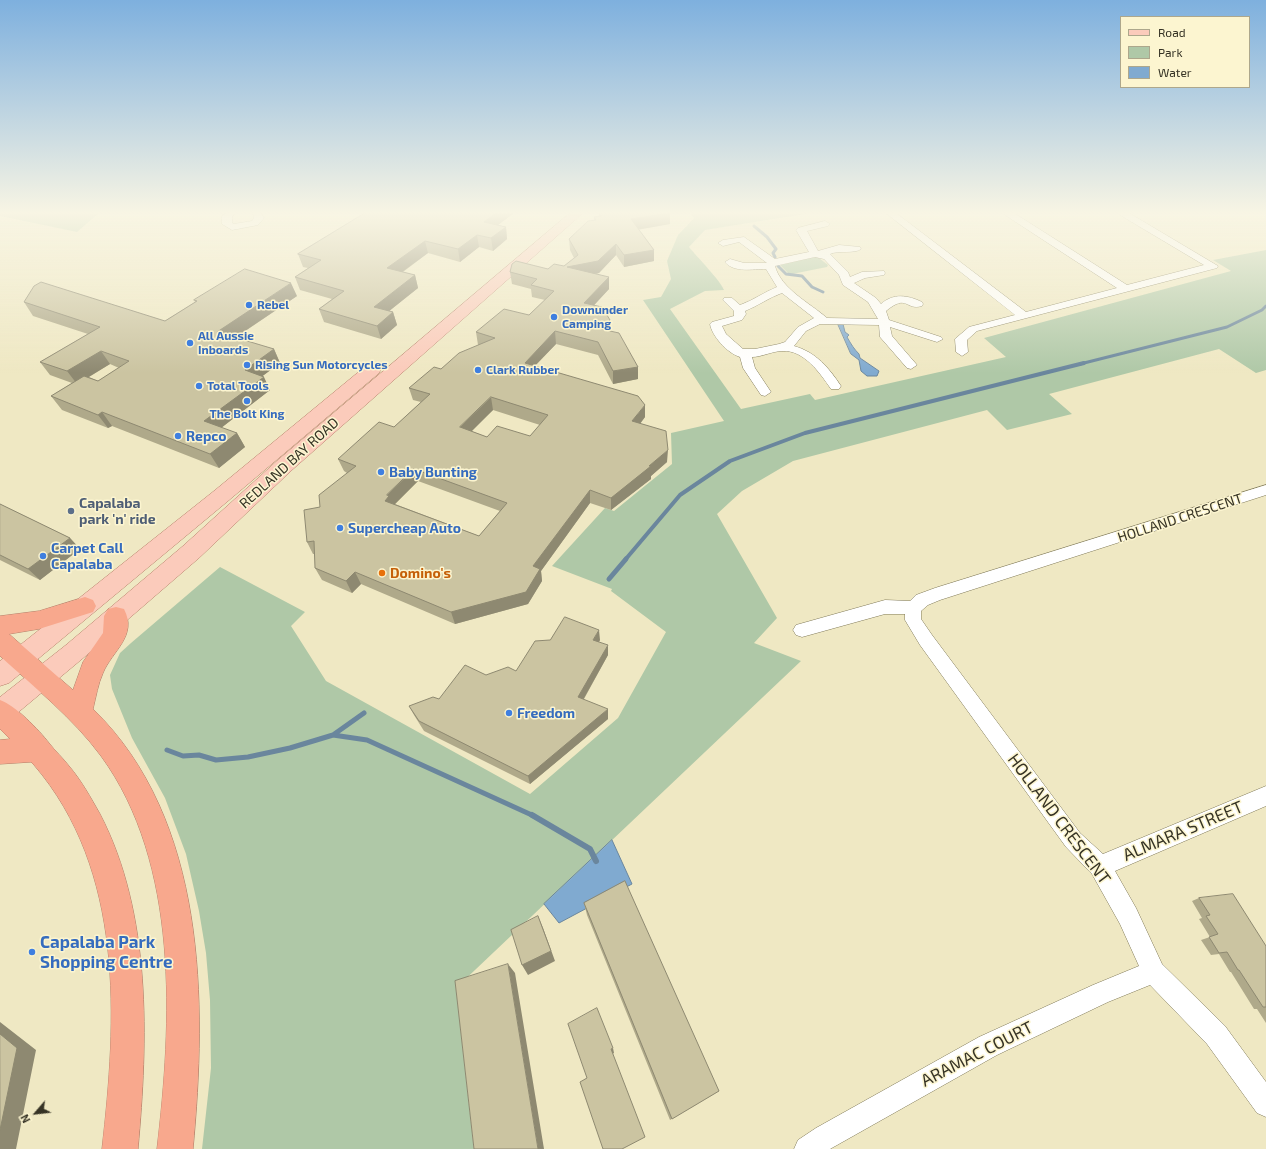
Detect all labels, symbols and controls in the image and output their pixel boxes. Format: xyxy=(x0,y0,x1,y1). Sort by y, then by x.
legend xyxy=(1120,16,1250,88)
text: Road xyxy=(1158,25,1186,39)
text: Park xyxy=(1158,45,1183,59)
text: Water xyxy=(1158,65,1192,79)
place label: Rebel xyxy=(257,298,289,312)
marker: Rebel xyxy=(244,300,254,310)
place label: Downunder Camping xyxy=(562,303,628,331)
marker: Downunder Camping xyxy=(549,312,559,322)
place label: All Aussie Inboards xyxy=(198,329,254,357)
marker: All Aussie Inboards xyxy=(185,338,195,348)
place label: Rising Sun Motorcycles xyxy=(255,358,388,372)
marker: Rising Sun Motorcycles xyxy=(242,360,252,370)
place label: Clark Rubber xyxy=(486,363,559,377)
marker: Clark Rubber xyxy=(473,365,483,375)
place label: Total Tools xyxy=(207,379,269,393)
marker: Total Tools xyxy=(194,381,204,391)
marker: The Bolt King xyxy=(242,396,252,406)
place label: The Bolt King xyxy=(210,407,284,421)
street label: REDLAND BAY ROAD xyxy=(236,414,342,512)
place label: Repco xyxy=(186,428,227,444)
marker: Repco xyxy=(173,431,183,441)
place label: Baby Bunting xyxy=(389,464,477,480)
marker: Baby Bunting xyxy=(376,467,386,477)
street label: HOLLAND CRESCENT xyxy=(1115,490,1245,546)
place label: Capalaba park 'n' ride xyxy=(79,495,156,528)
marker: Capalaba park 'n' ride xyxy=(66,506,76,516)
place label: Supercheap Auto xyxy=(348,520,461,536)
marker: Supercheap Auto xyxy=(335,523,345,533)
place label: Carpet Call Capalaba xyxy=(51,540,124,572)
marker: Carpet Call Capalaba xyxy=(38,551,48,561)
place label: Domino's xyxy=(390,565,451,581)
marker: Domino's xyxy=(377,568,387,578)
place label: Freedom xyxy=(517,705,575,721)
marker: Freedom xyxy=(504,708,514,718)
street label: HOLLAND CRESCENT xyxy=(1003,750,1115,888)
street label: ALMARA STREET xyxy=(1120,797,1246,865)
place label: Capalaba Park Shopping Centre xyxy=(40,932,173,972)
marker: Capalaba Park Shopping Centre xyxy=(27,947,37,957)
street label: ARAMAC COURT xyxy=(918,1017,1036,1091)
north arrow xyxy=(16,1093,56,1133)
text: N xyxy=(17,1112,33,1125)

